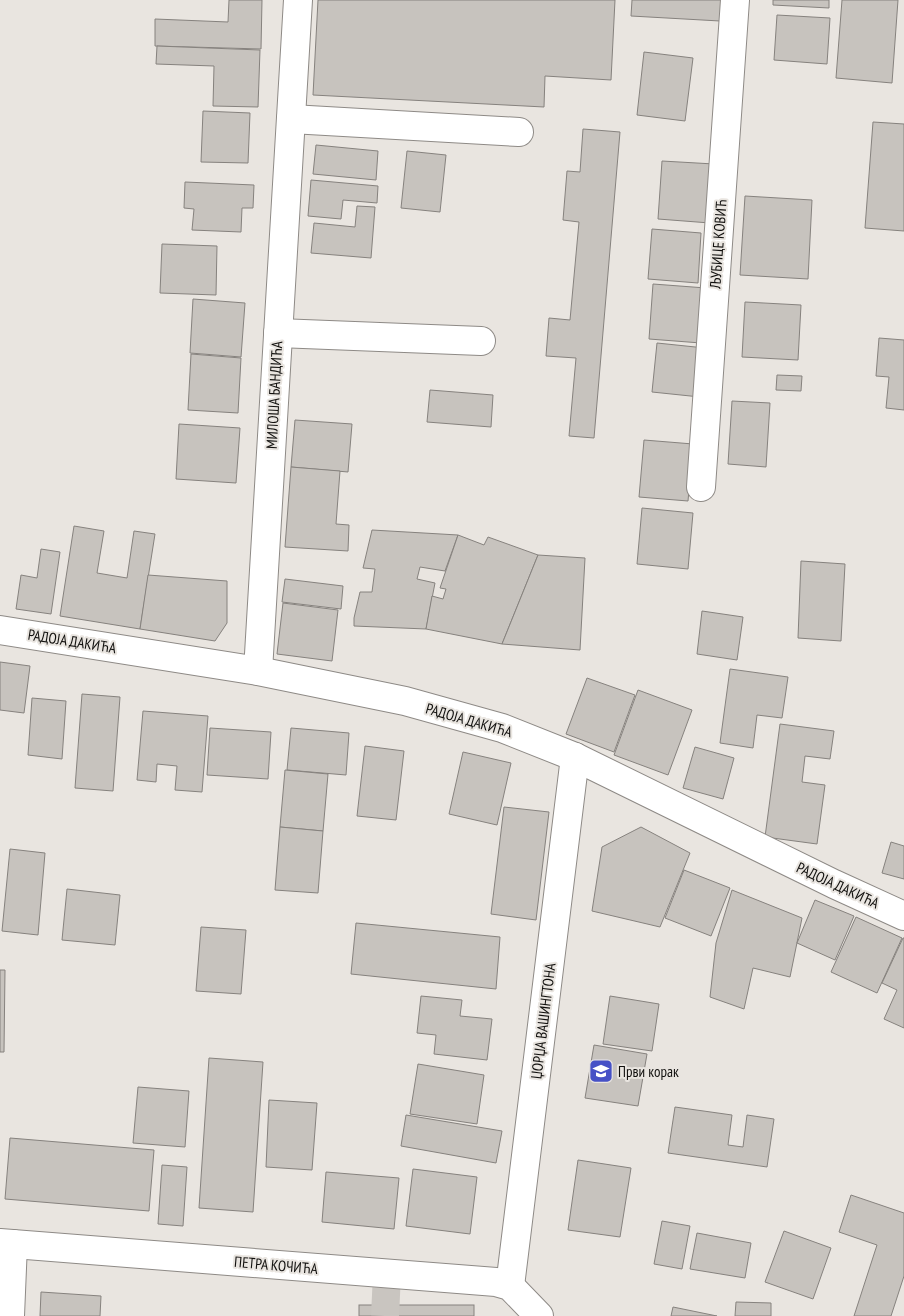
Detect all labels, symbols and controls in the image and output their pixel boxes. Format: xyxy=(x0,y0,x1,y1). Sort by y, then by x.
street label: ЉУБИЦЕ КОВИЋ xyxy=(705,199,731,290)
street label: МИЛОША БАНДИЋА xyxy=(262,340,286,449)
street label: РАДОЈА ДАКИЋА xyxy=(27,625,118,657)
street label: РАДОЈА ДАКИЋА xyxy=(424,699,515,742)
street label: РАДОЈА ДАКИЋА xyxy=(794,858,883,913)
street label: ЏОРЏА ВАШИНГТОНА xyxy=(526,961,560,1080)
school or university icon: Први корак xyxy=(588,1058,614,1084)
place label: Први корак xyxy=(618,1062,679,1081)
street label: ПЕТРА КОЧИЋА xyxy=(233,1252,319,1278)

